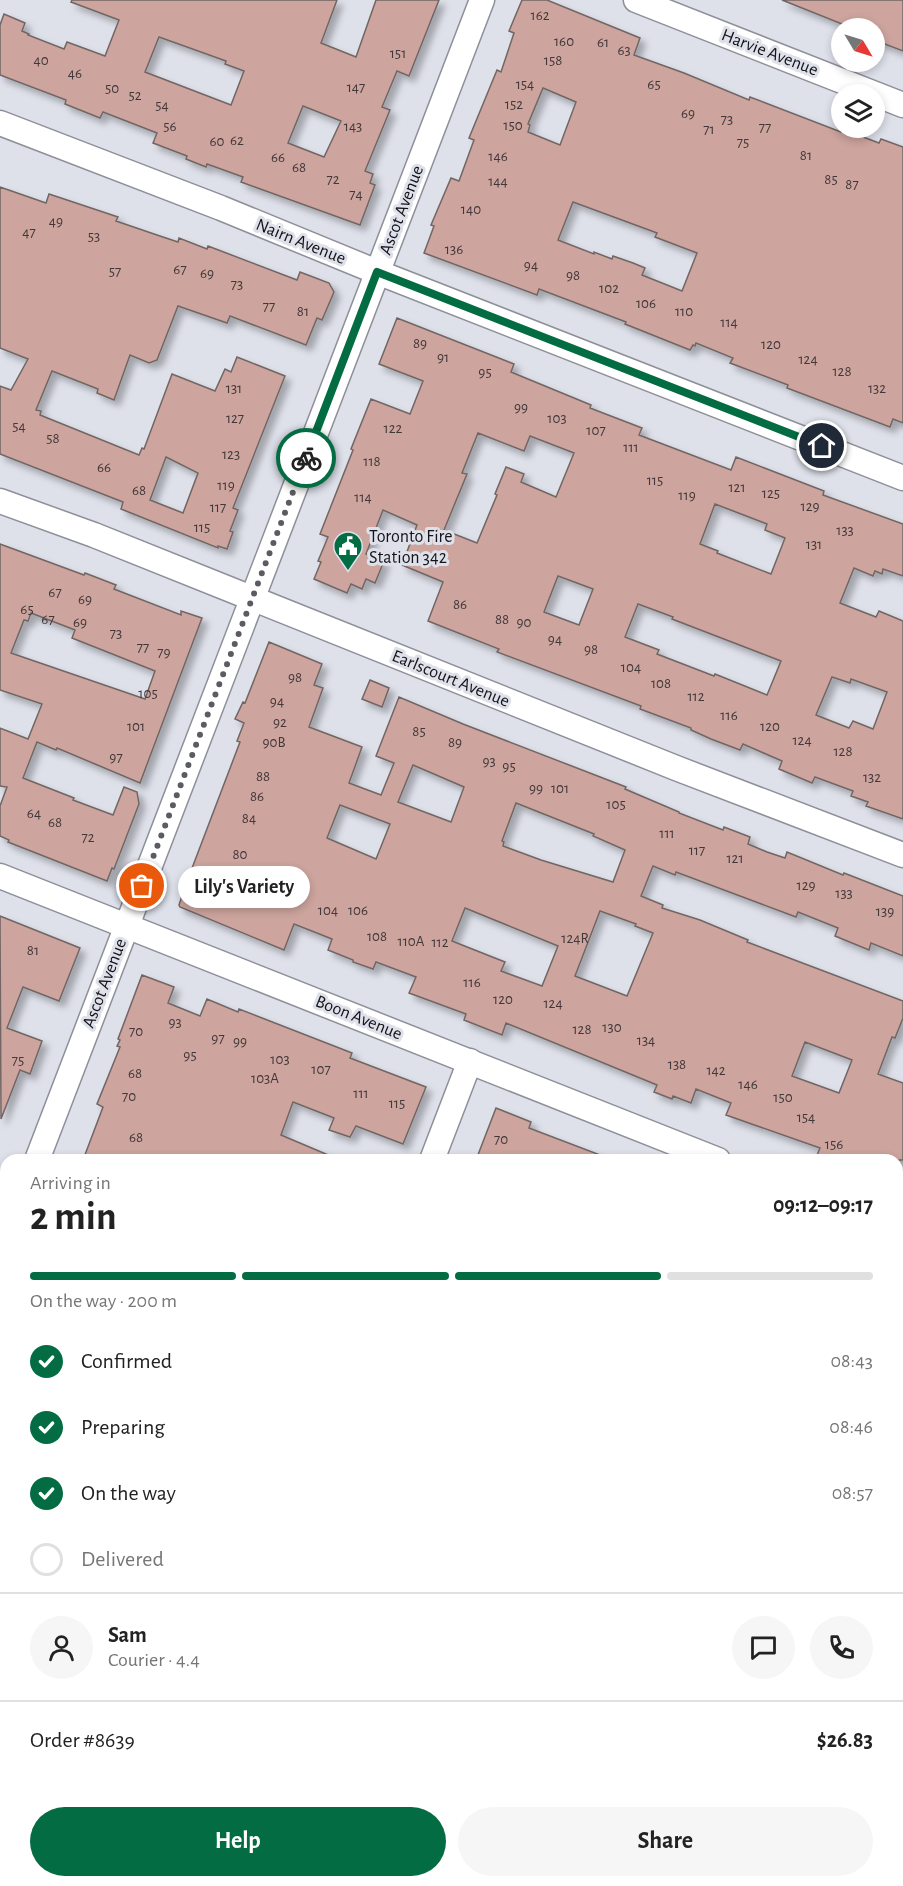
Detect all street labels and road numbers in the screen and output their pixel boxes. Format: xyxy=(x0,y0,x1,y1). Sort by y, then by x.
street label: Harvie Avenue xyxy=(719,26,820,80)
street label: Ascot Avenue xyxy=(377,163,427,257)
street label: Nairn Avenue xyxy=(253,216,348,268)
street label: Earlscourt Avenue xyxy=(389,647,512,711)
street label: Ascot Avenue xyxy=(80,936,130,1030)
street label: Boon Avenue xyxy=(313,992,405,1043)

